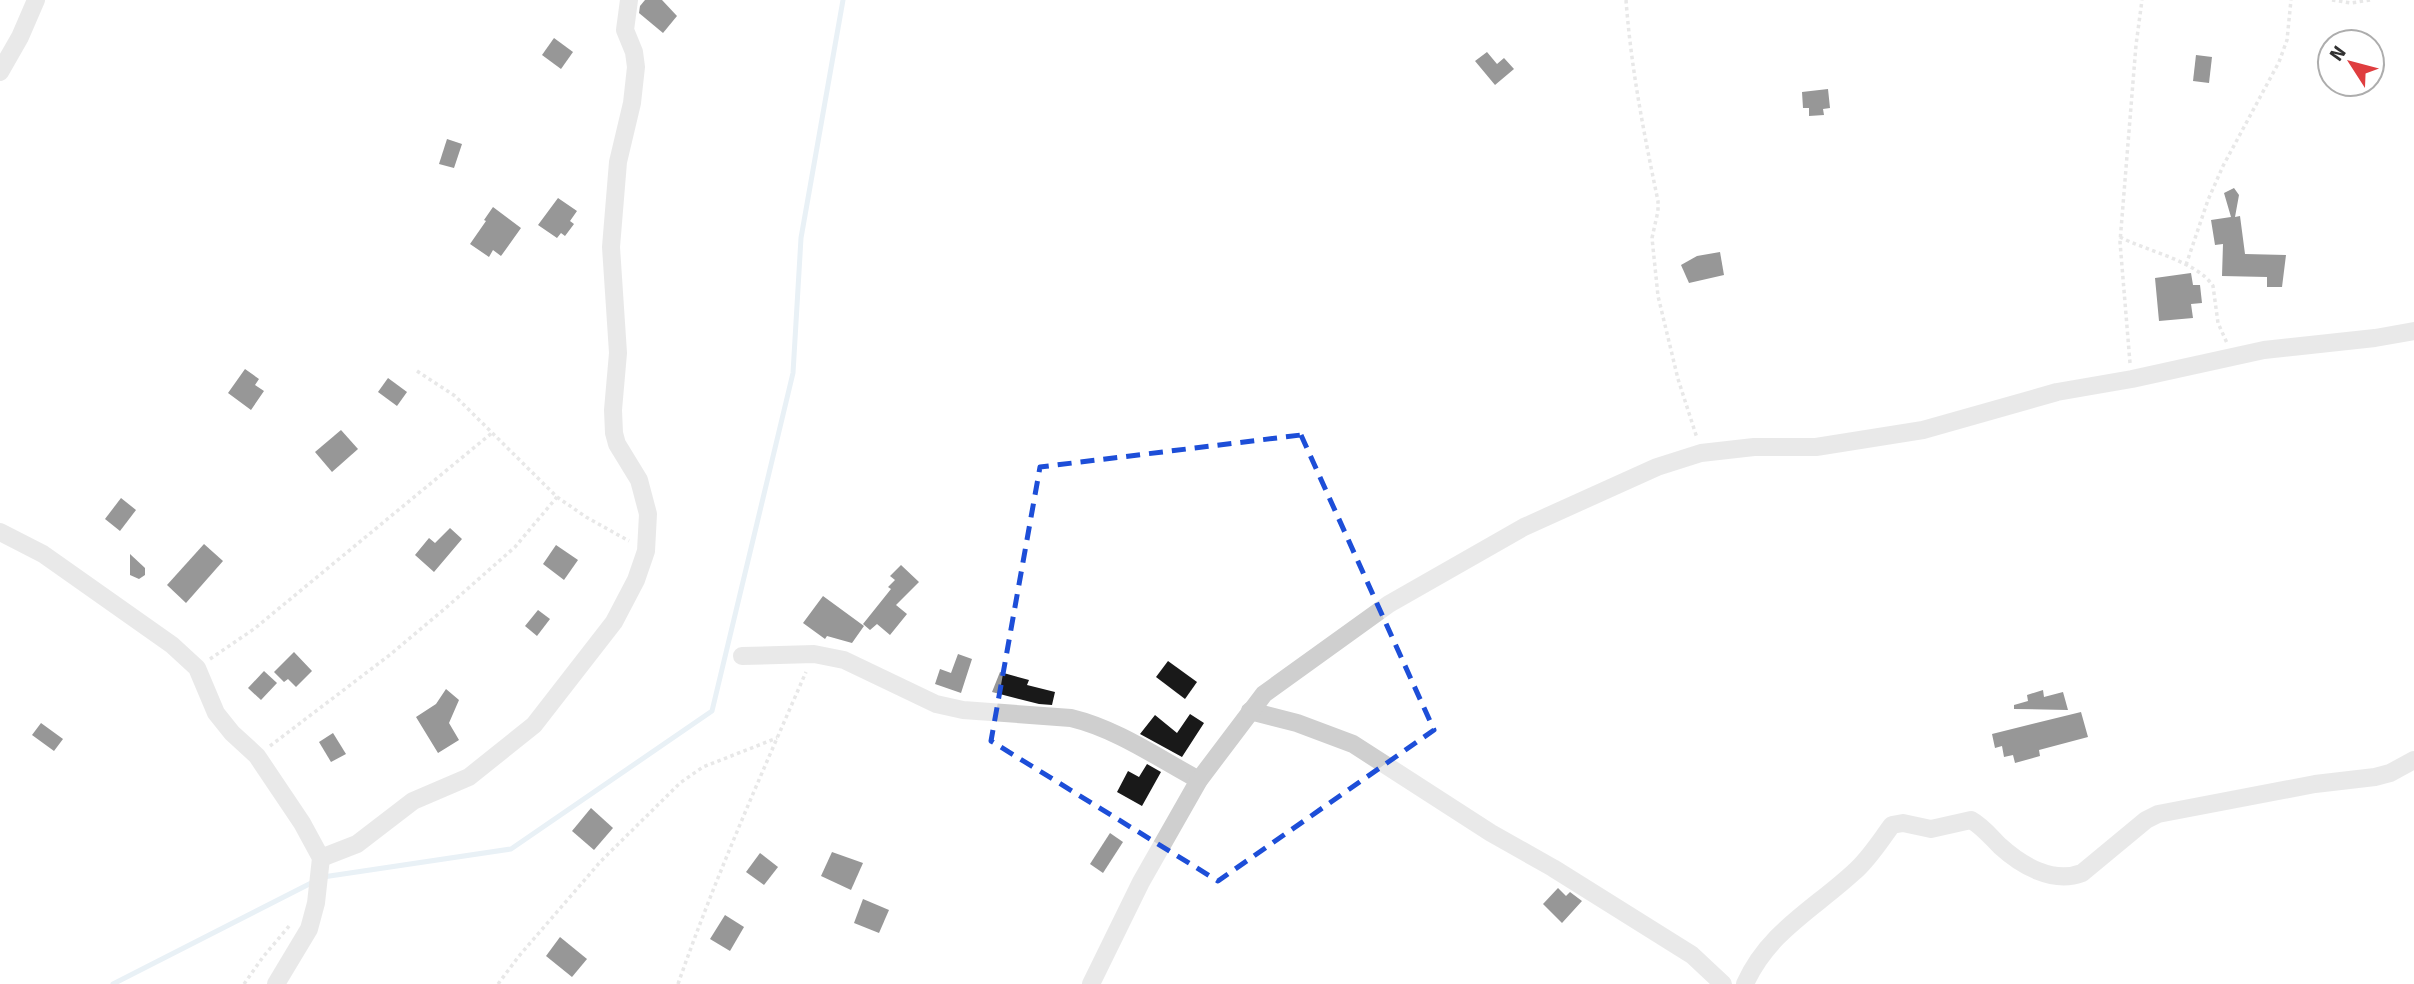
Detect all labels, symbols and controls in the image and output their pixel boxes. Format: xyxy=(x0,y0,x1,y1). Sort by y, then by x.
north arrow xyxy=(2316,28,2386,98)
text: N xyxy=(2324,41,2352,66)

